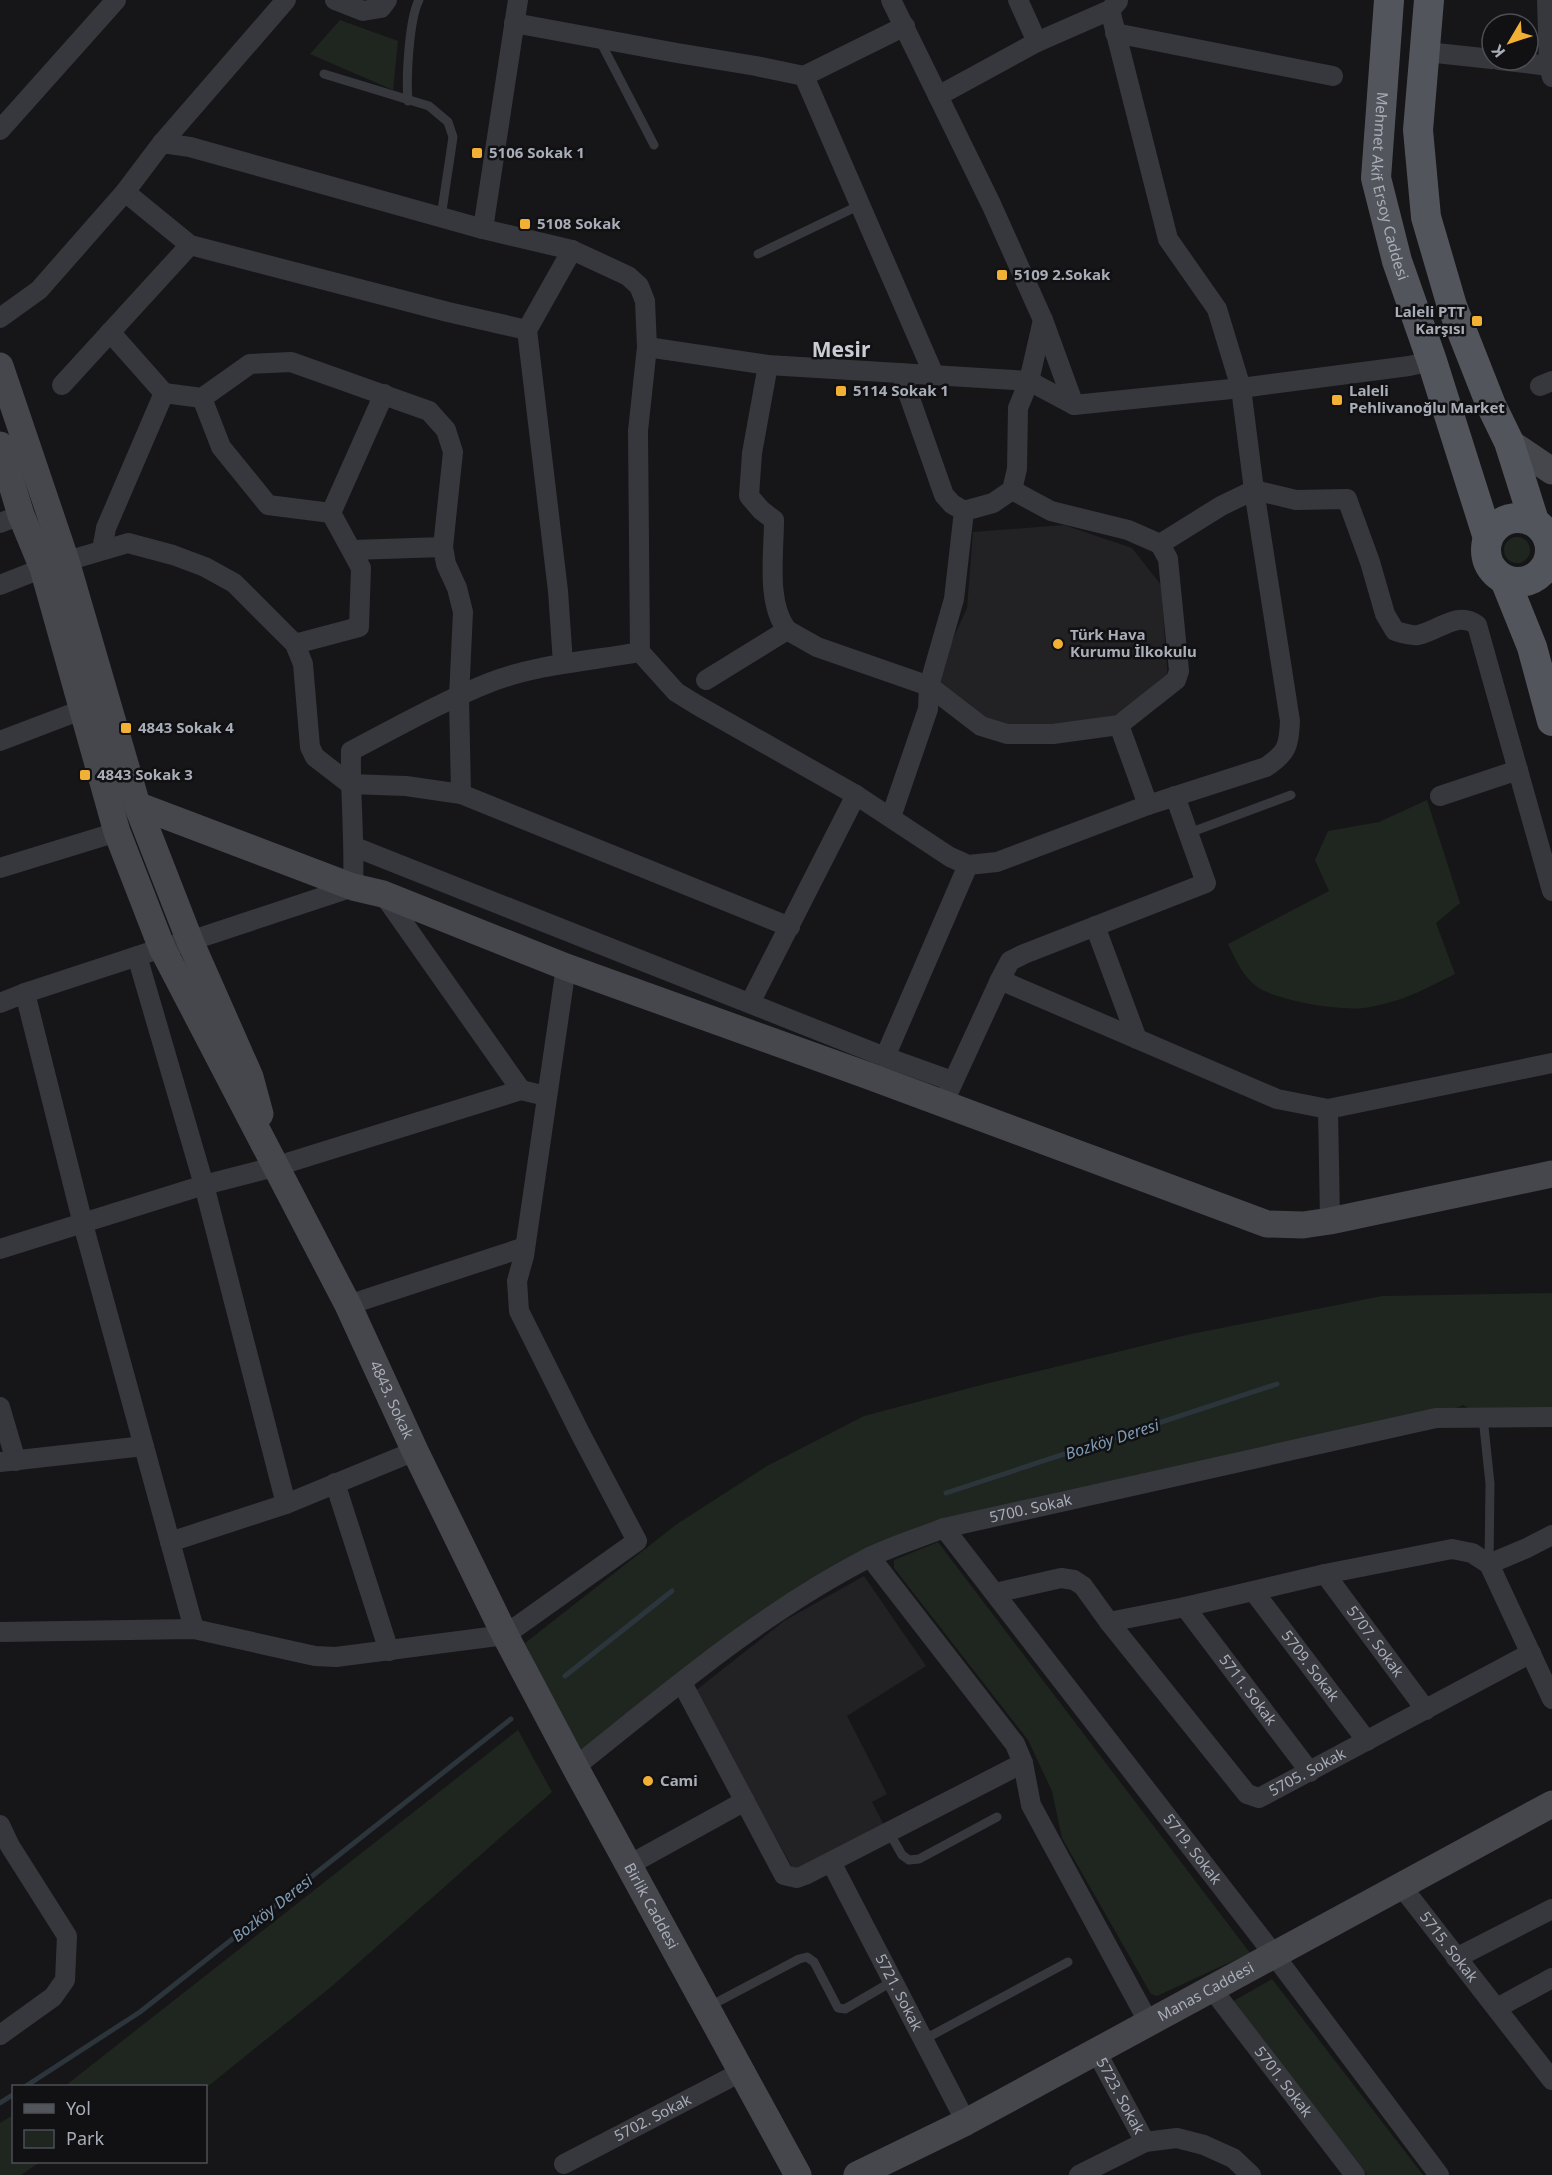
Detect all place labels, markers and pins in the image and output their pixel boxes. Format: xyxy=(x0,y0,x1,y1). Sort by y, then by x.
place label: 5106 Sokak 1 xyxy=(489,142,585,162)
marker: 5106 Sokak 1 xyxy=(470,146,484,160)
place label: 5108 Sokak xyxy=(537,213,621,233)
marker: 5108 Sokak xyxy=(518,217,532,231)
place label: 5109 2.Sokak xyxy=(1014,264,1111,284)
marker: 5109 2.Sokak xyxy=(995,268,1009,282)
place label: Laleli PTT Karşısı xyxy=(1394,301,1465,338)
marker: Laleli PTT Karşısı xyxy=(1470,314,1484,328)
place label: 5114 Sokak 1 xyxy=(853,380,949,400)
place label: Laleli Pehlivanoğlu Market xyxy=(1349,380,1505,417)
marker: 5114 Sokak 1 xyxy=(834,384,848,398)
marker: Laleli Pehlivanoğlu Market xyxy=(1330,393,1344,407)
place label: Türk Hava Kurumu İlkokulu xyxy=(1070,624,1197,661)
marker: Türk Hava Kurumu İlkokulu xyxy=(1051,637,1065,651)
place label: 4843 Sokak 4 xyxy=(138,717,234,737)
marker: 4843 Sokak 4 xyxy=(119,721,133,735)
place label: 4843 Sokak 3 xyxy=(97,764,193,784)
marker: 4843 Sokak 3 xyxy=(78,768,92,782)
place label: Cami xyxy=(660,1770,698,1790)
marker: Cami xyxy=(641,1774,655,1788)

